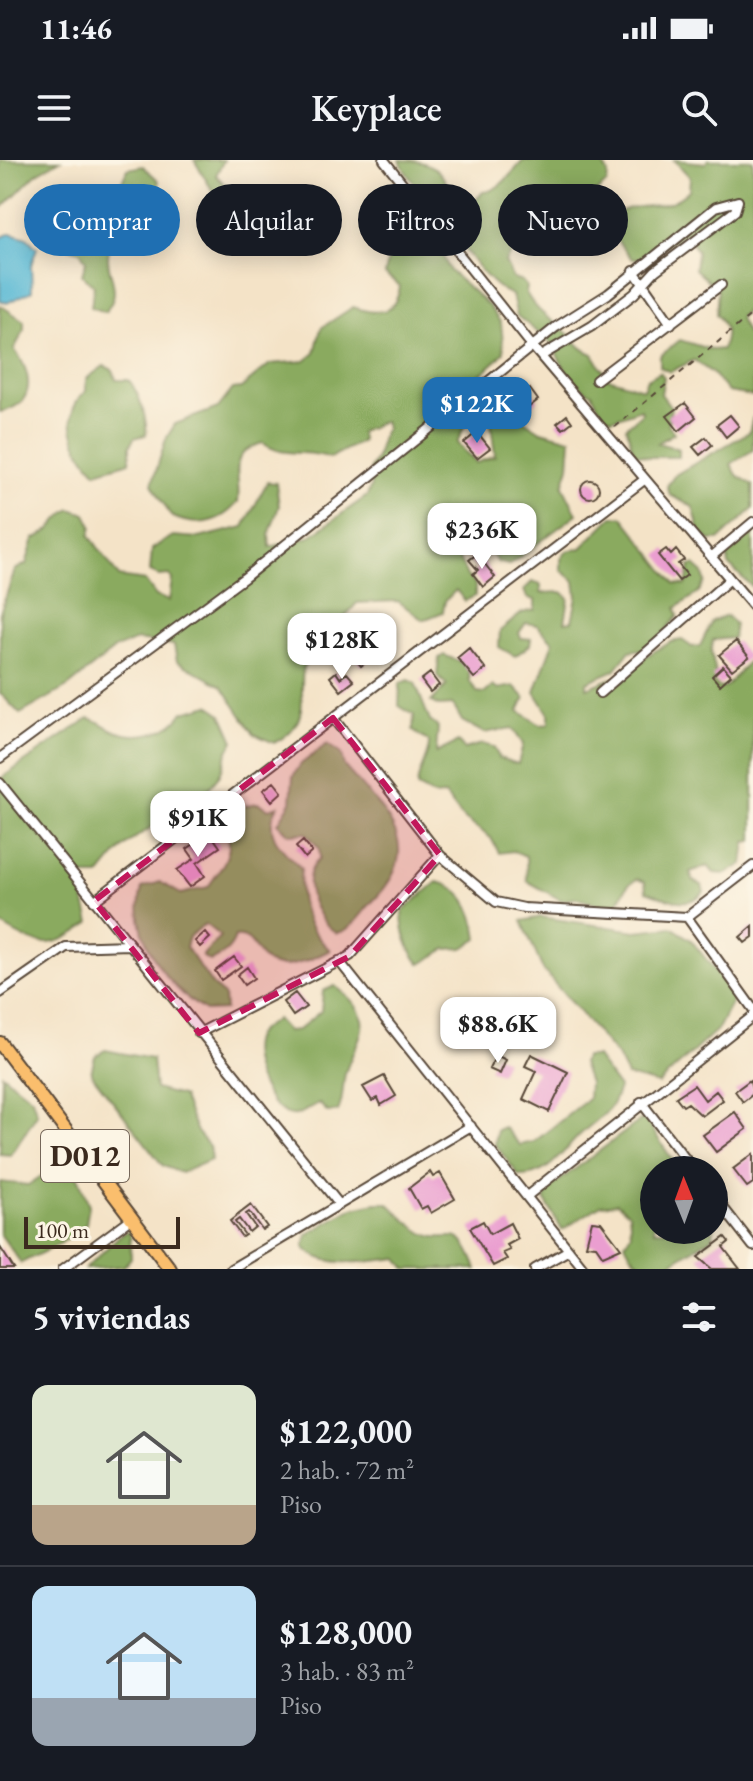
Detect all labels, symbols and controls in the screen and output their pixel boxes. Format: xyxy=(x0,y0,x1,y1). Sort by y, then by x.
text: 11:46 xyxy=(40,9,112,48)
text: Keyplace xyxy=(311,85,442,132)
icon: menu xyxy=(32,86,76,130)
icon: search xyxy=(677,86,721,130)
chip: Comprar xyxy=(24,184,180,256)
chip: Alquilar xyxy=(196,184,342,256)
chip: Filtros xyxy=(358,184,482,256)
chip: Nuevo xyxy=(498,184,628,256)
pin: $122K xyxy=(421,377,533,445)
text: $122K xyxy=(440,386,514,420)
pin: $236K xyxy=(426,503,538,571)
text: $236K xyxy=(445,512,519,546)
pin: $128K xyxy=(286,613,398,681)
text: $128K xyxy=(305,622,379,656)
pin: $91K xyxy=(151,791,245,859)
text: $91K xyxy=(168,800,228,834)
pin: $88.6K xyxy=(433,997,563,1065)
text: $88.6K xyxy=(458,1006,538,1040)
road number: D012 xyxy=(41,1130,129,1182)
north arrow xyxy=(640,1156,728,1244)
map controls xyxy=(640,1156,728,1244)
scale bar xyxy=(24,1213,180,1249)
text: 100 m xyxy=(36,1216,89,1245)
text: 5 viviendas xyxy=(32,1295,190,1339)
icon: filters xyxy=(677,1295,721,1339)
text: $122,000 xyxy=(280,1409,412,1453)
icon: home xyxy=(96,1417,192,1513)
text: 2 hab. · 72 m² xyxy=(280,1453,414,1487)
text: Piso xyxy=(280,1487,322,1521)
text: $128,000 xyxy=(280,1610,412,1654)
icon: home xyxy=(96,1618,192,1714)
text: 3 hab. · 83 m² xyxy=(280,1654,414,1688)
text: Piso xyxy=(280,1688,322,1722)

